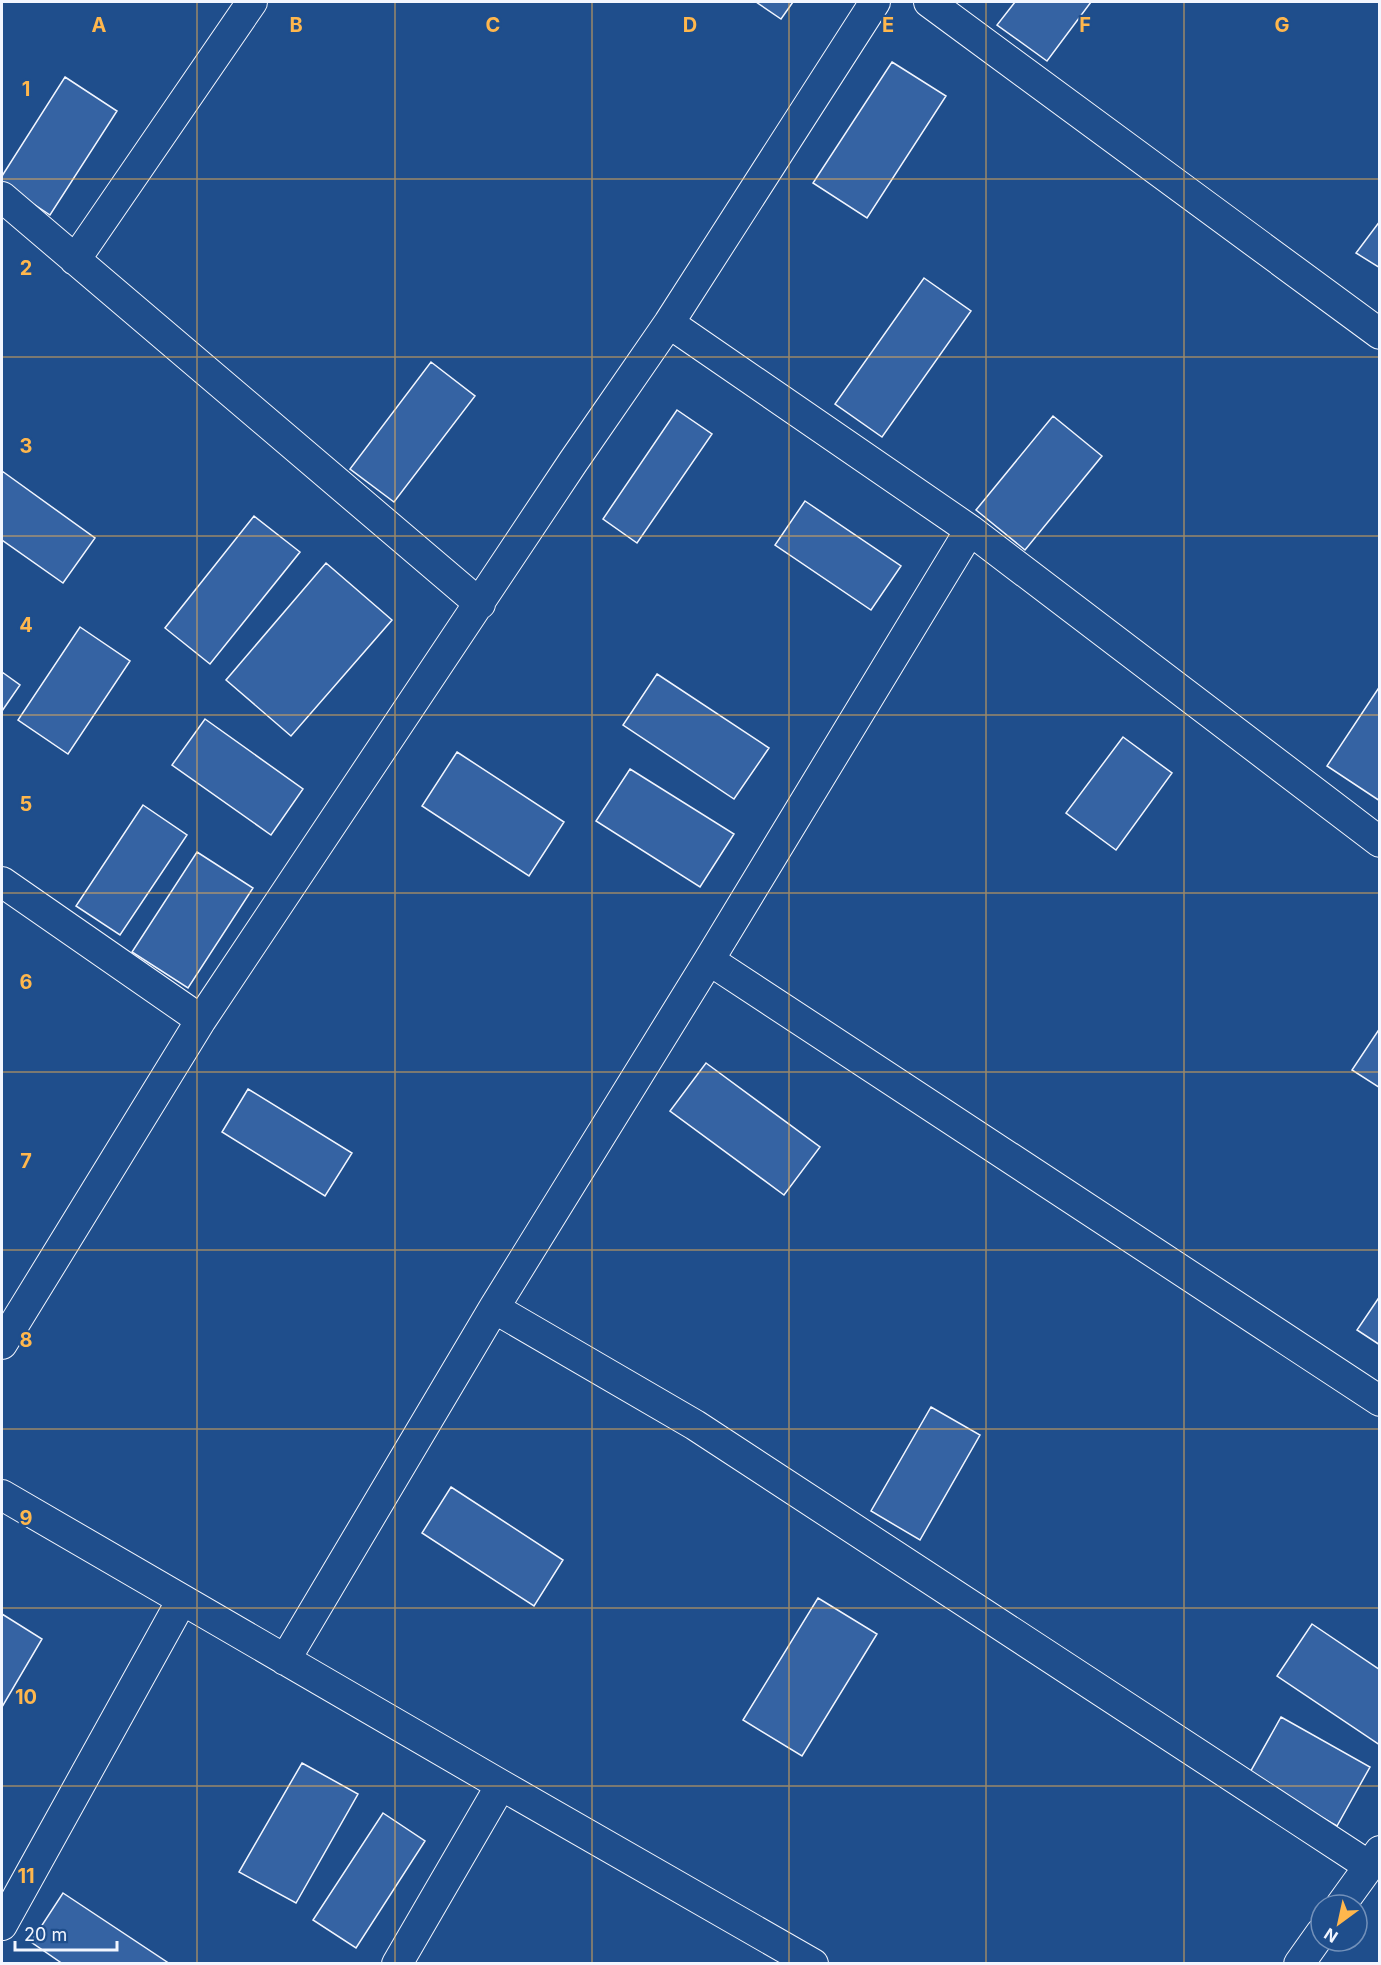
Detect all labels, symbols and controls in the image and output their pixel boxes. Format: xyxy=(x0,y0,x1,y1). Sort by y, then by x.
text: A xyxy=(92,13,107,37)
text: B xyxy=(289,13,303,37)
text: C xyxy=(486,13,500,37)
text: D xyxy=(683,13,697,37)
text: E xyxy=(882,13,894,37)
text: F xyxy=(1079,13,1091,37)
text: G xyxy=(1274,13,1290,37)
text: 1 xyxy=(22,77,30,101)
text: 2 xyxy=(20,256,32,280)
text: 3 xyxy=(20,434,32,458)
text: 4 xyxy=(19,613,33,637)
text: 5 xyxy=(20,792,32,816)
text: 6 xyxy=(20,970,33,994)
text: 7 xyxy=(20,1149,32,1173)
text: 8 xyxy=(19,1328,33,1352)
text: 9 xyxy=(20,1506,33,1530)
text: 10 xyxy=(15,1685,37,1709)
text: 11 xyxy=(17,1864,35,1888)
north arrow xyxy=(1309,1893,1369,1953)
scale bar xyxy=(15,1914,117,1952)
text: 20 m xyxy=(24,1924,67,1945)
text: N xyxy=(1320,1924,1341,1947)

